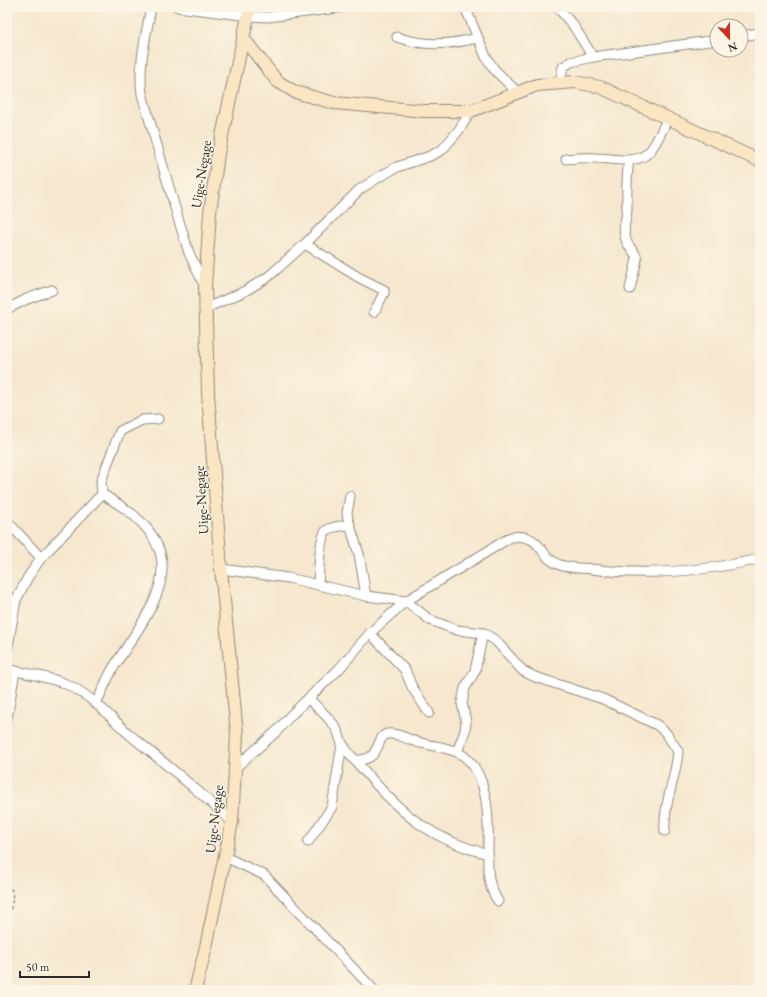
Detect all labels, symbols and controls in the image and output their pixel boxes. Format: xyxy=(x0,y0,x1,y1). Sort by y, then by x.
north arrow xyxy=(709,18,749,58)
text: N xyxy=(726,39,739,55)
street label: Uige-Negage xyxy=(187,138,215,209)
street label: Uige-Negage xyxy=(190,464,212,535)
street label: Uige-Negage xyxy=(201,783,227,854)
scale bar xyxy=(20,953,89,979)
text: 50 m xyxy=(26,959,50,975)

